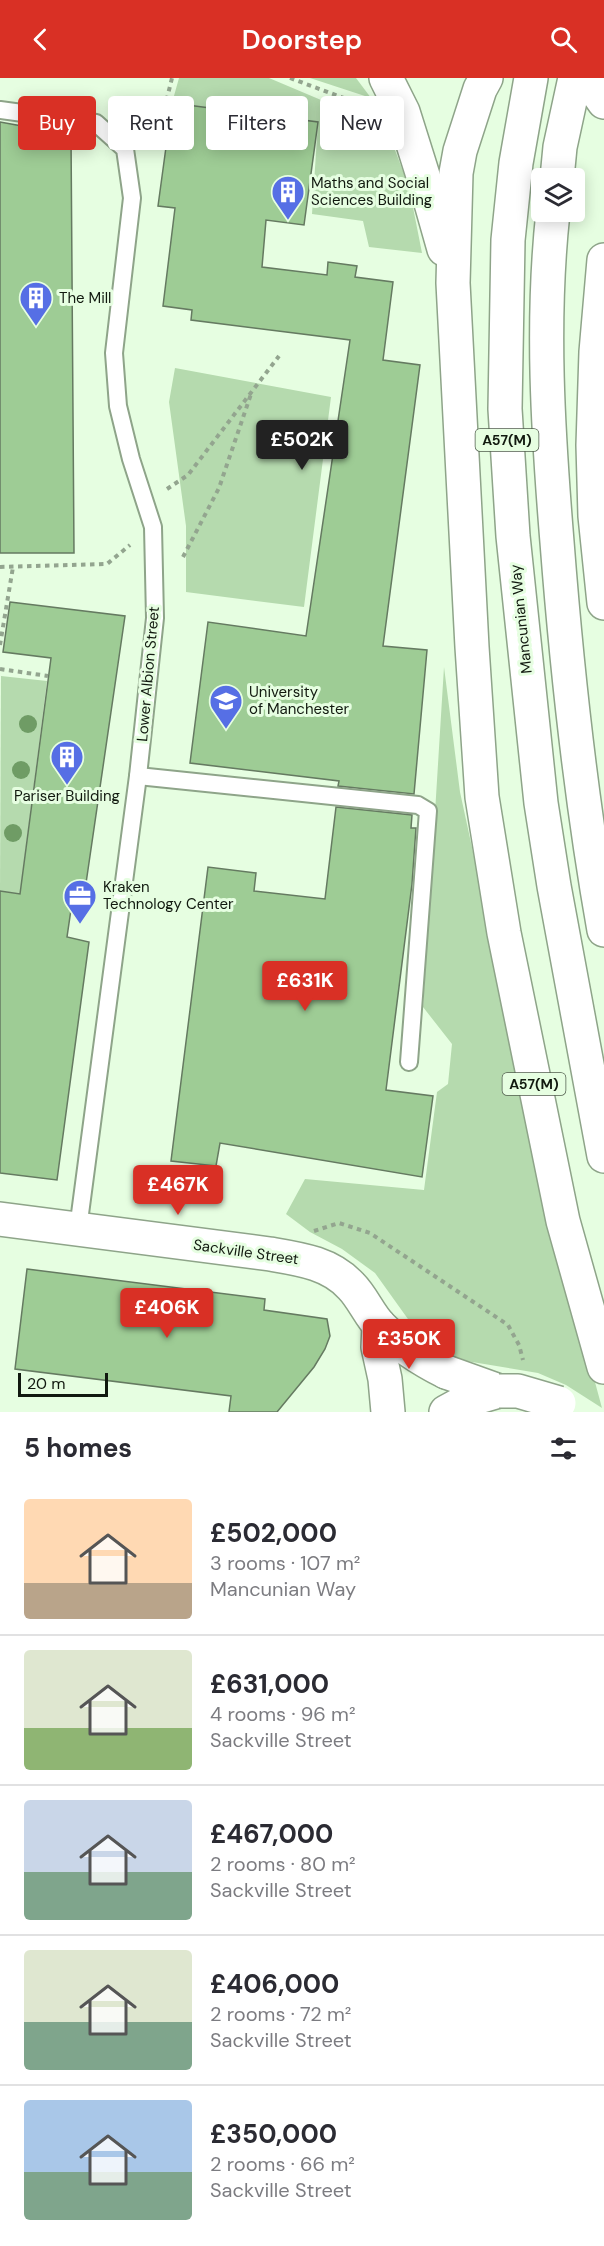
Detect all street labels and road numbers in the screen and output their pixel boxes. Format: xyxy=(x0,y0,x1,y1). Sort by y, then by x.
road number: A57(M) xyxy=(476,429,538,451)
street label: Mancunian Way xyxy=(505,563,537,675)
street label: Lower Albion Street xyxy=(132,605,164,742)
road number: A57(M) xyxy=(502,1073,566,1095)
street label: Sackville Street xyxy=(192,1235,300,1269)

